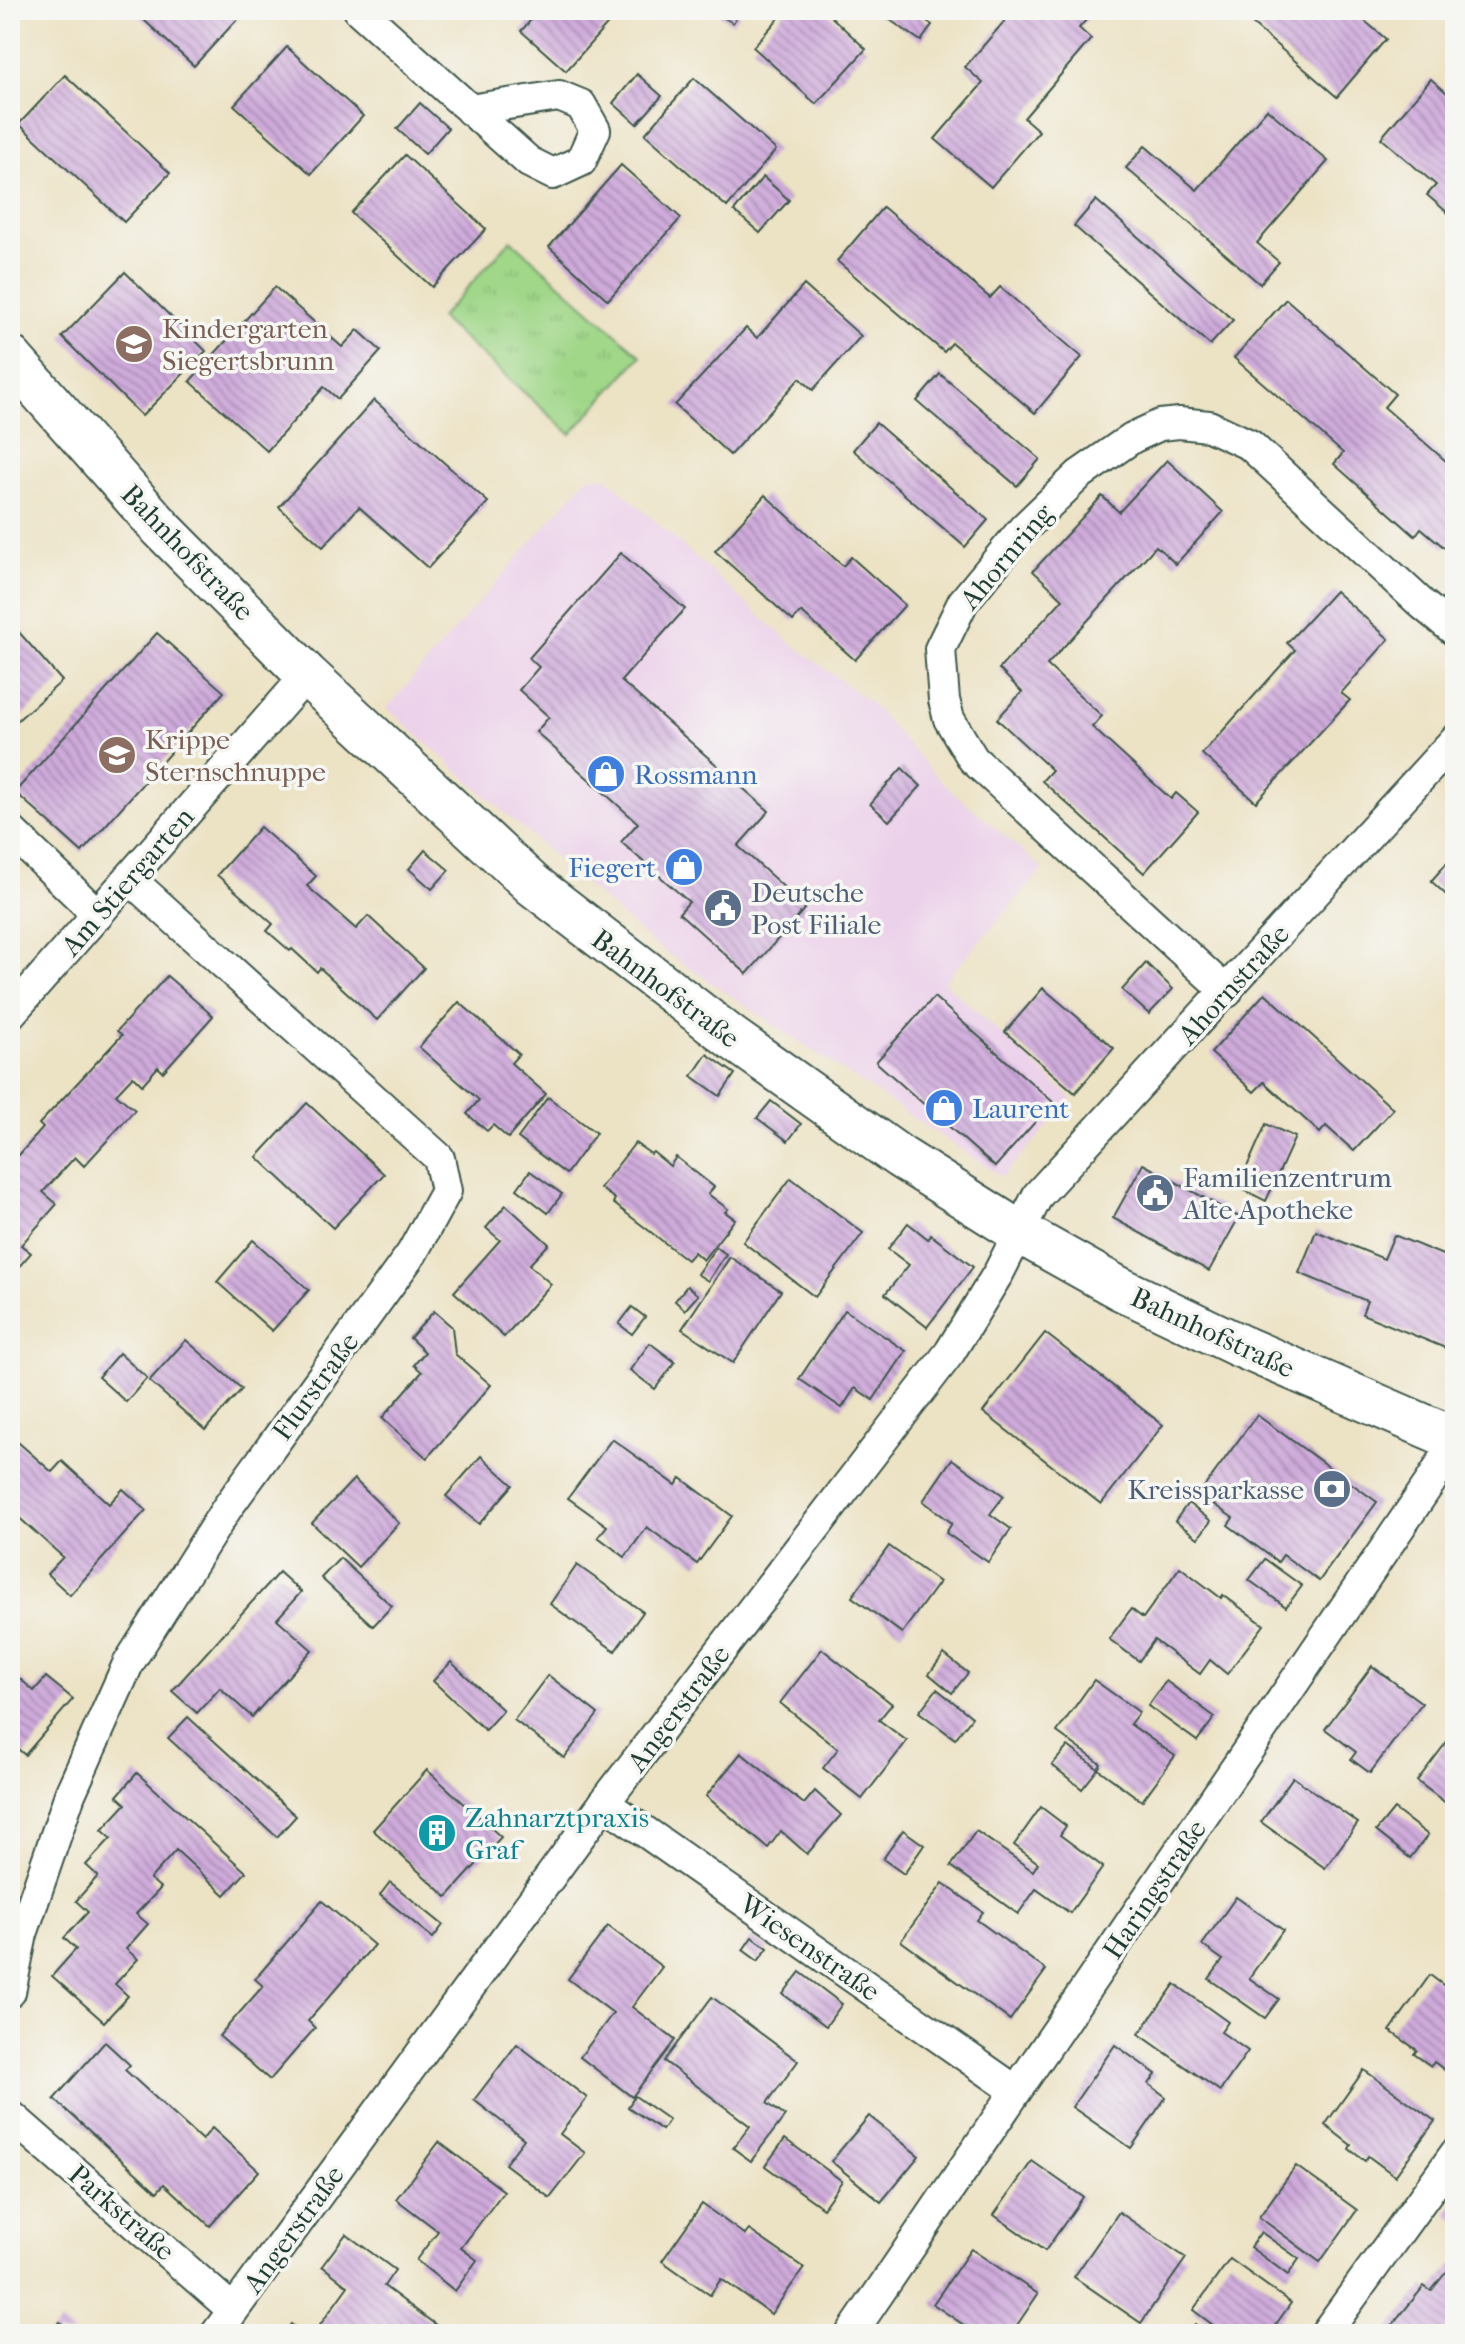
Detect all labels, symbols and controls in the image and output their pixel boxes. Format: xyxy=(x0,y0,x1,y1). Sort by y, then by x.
place label: Kindergarten Siegertsbrunn xyxy=(162,312,334,377)
school or university icon: Kindergarten Siegertsbrunn xyxy=(113,323,155,365)
street label: Bahnhofstraße xyxy=(115,477,261,627)
street label: Ahornring xyxy=(952,496,1061,616)
place label: Krippe Sternschnuppe xyxy=(145,723,326,788)
school or university icon: Krippe Sternschnuppe xyxy=(96,734,138,776)
shop icon: Rossmann xyxy=(585,753,627,795)
place label: Rossmann xyxy=(634,758,758,791)
street label: Am Stiergarten xyxy=(53,800,201,963)
shop icon: Fiegert xyxy=(663,846,705,888)
place label: Fiegert xyxy=(568,851,656,884)
place label: Deutsche Post Filiale xyxy=(751,876,882,941)
public building icon: Deutsche Post Filiale xyxy=(702,887,744,929)
street label: Ahornstraße xyxy=(1170,917,1296,1052)
street label: Bahnhofstraße xyxy=(585,922,746,1055)
shop icon: Laurent xyxy=(923,1087,965,1129)
place label: Laurent xyxy=(972,1092,1069,1125)
place label: Familienzentrum Alte Apotheke xyxy=(1182,1161,1392,1226)
public building icon: Familienzentrum Alte Apotheke xyxy=(1134,1172,1176,1214)
street label: Bahnhofstraße xyxy=(1126,1280,1300,1385)
street label: Flurstraße xyxy=(265,1326,366,1447)
bank icon: Kreissparkasse xyxy=(1311,1468,1353,1510)
place label: Kreissparkasse xyxy=(1127,1473,1304,1506)
street label: Angerstraße xyxy=(620,1639,737,1779)
place label: Zahnarztpraxis Graf xyxy=(465,1801,649,1866)
building icon: Zahnarztpraxis Graf xyxy=(416,1812,458,1854)
street label: Haringstraße xyxy=(1096,1813,1213,1965)
street label: Wiesenstraße xyxy=(732,1886,886,2008)
street label: Parkstraße xyxy=(62,2157,182,2268)
street label: Angerstraße xyxy=(236,2159,351,2300)

